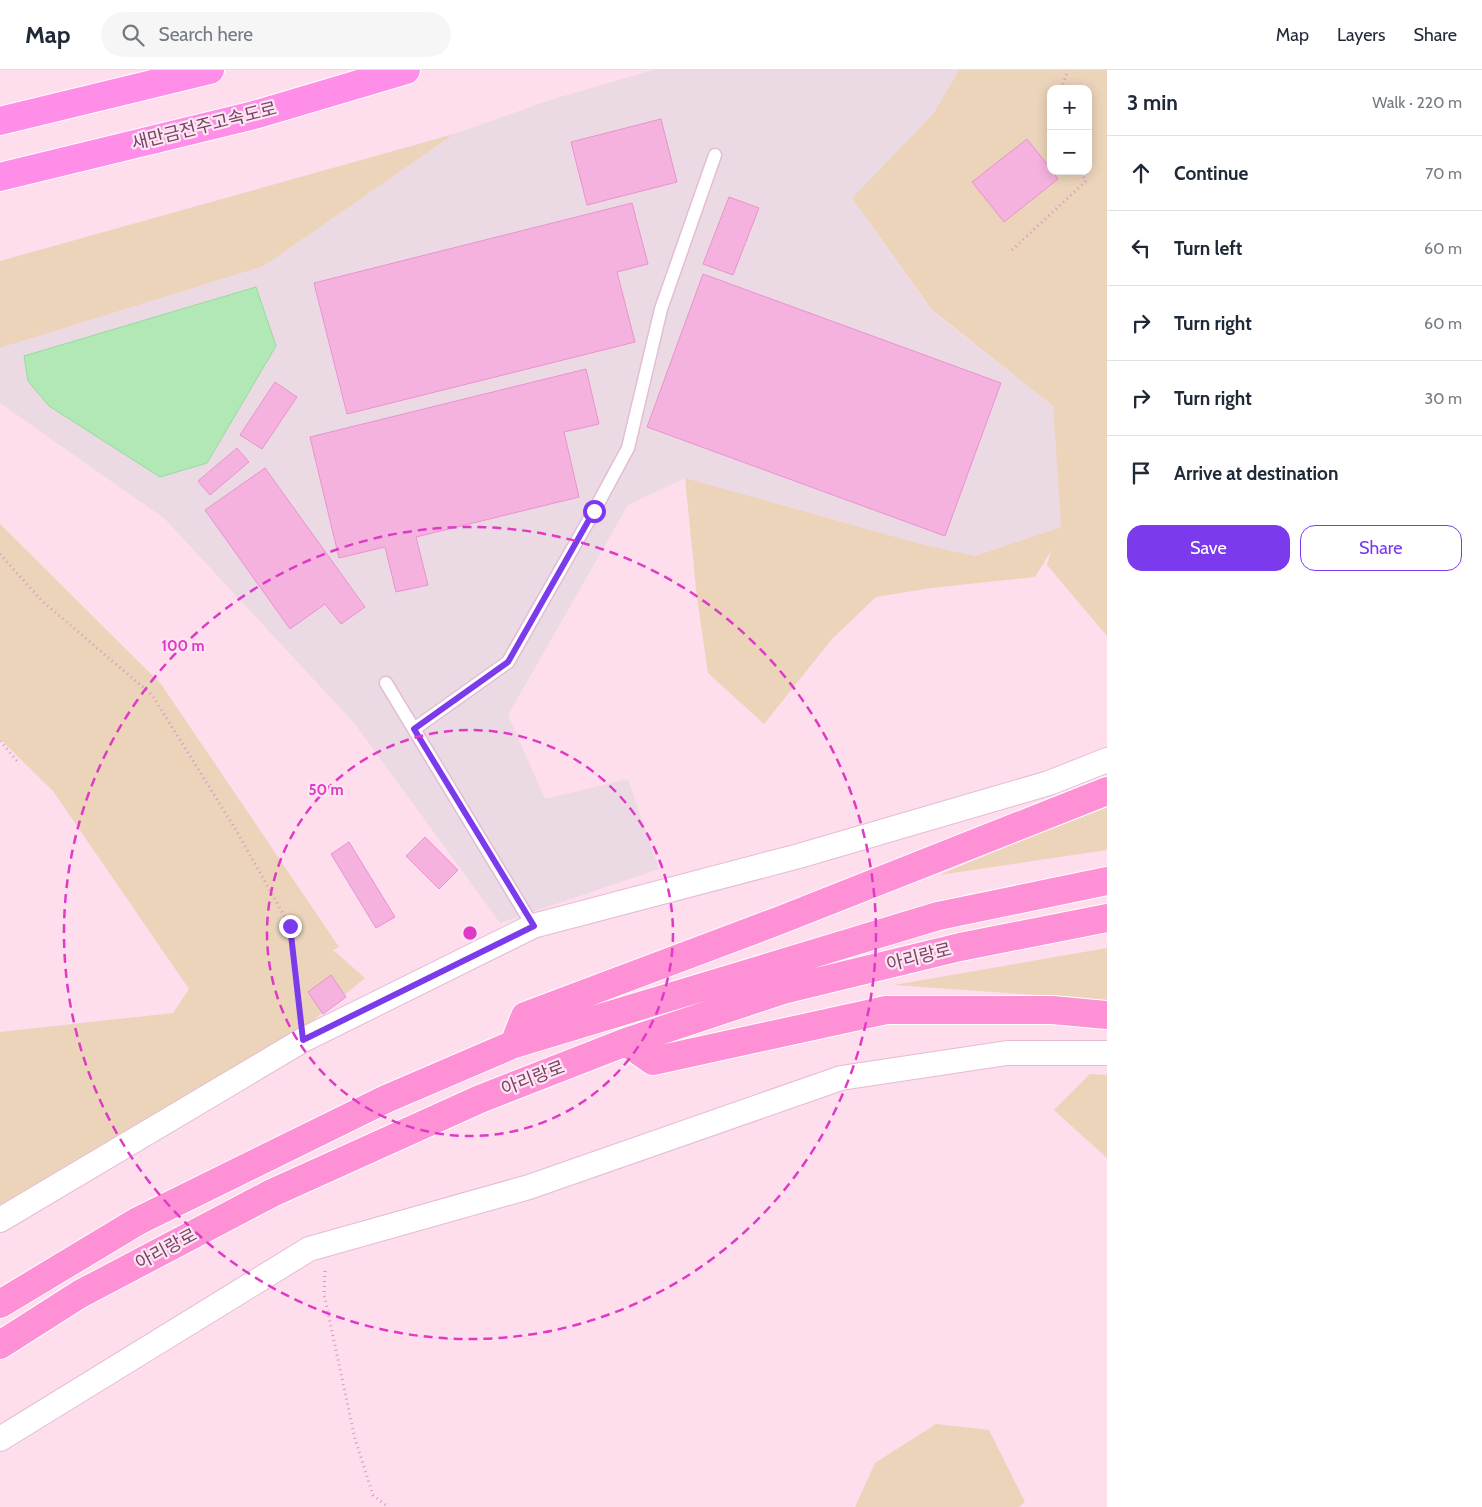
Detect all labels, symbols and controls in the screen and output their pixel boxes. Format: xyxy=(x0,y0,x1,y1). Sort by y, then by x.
search box xyxy=(101,12,451,57)
text: Map xyxy=(25,20,71,49)
icon: search xyxy=(119,21,147,49)
text: Search here xyxy=(159,23,253,46)
text: Map xyxy=(1276,24,1309,46)
text: Layers xyxy=(1337,24,1386,46)
text: Share xyxy=(1414,24,1457,46)
map controls xyxy=(1047,85,1092,175)
button: + xyxy=(1047,85,1092,130)
text: 3 min xyxy=(1127,90,1178,115)
text: Walk · 220 m xyxy=(1372,93,1462,112)
street label: 새만금전주고속도로 xyxy=(129,97,279,155)
button: − xyxy=(1047,130,1092,175)
icon: ahead xyxy=(1127,159,1155,187)
text: Continue xyxy=(1174,162,1248,185)
text: 70 m xyxy=(1425,164,1462,183)
icon: left xyxy=(1127,234,1155,262)
text: Turn left xyxy=(1174,237,1242,260)
text: 60 m xyxy=(1424,239,1462,258)
icon: right xyxy=(1127,309,1155,337)
text: Turn right xyxy=(1174,312,1252,335)
text: 60 m xyxy=(1424,314,1462,333)
icon: right xyxy=(1127,384,1155,412)
text: Turn right xyxy=(1174,387,1252,410)
text: 30 m xyxy=(1425,389,1462,408)
icon: arrive xyxy=(1127,459,1155,487)
text: Arrive at destination xyxy=(1174,462,1338,485)
route start xyxy=(583,500,606,523)
button: Save xyxy=(1127,525,1290,571)
button: Share xyxy=(1300,525,1462,571)
text: 100 m xyxy=(161,637,205,655)
text: 50 m xyxy=(308,781,344,799)
route end xyxy=(279,915,302,938)
centre of rings xyxy=(461,924,479,942)
street label: 아리랑로 xyxy=(884,938,954,976)
street label: 아리랑로 xyxy=(498,1056,568,1100)
street label: 아리랑로 xyxy=(132,1224,200,1274)

